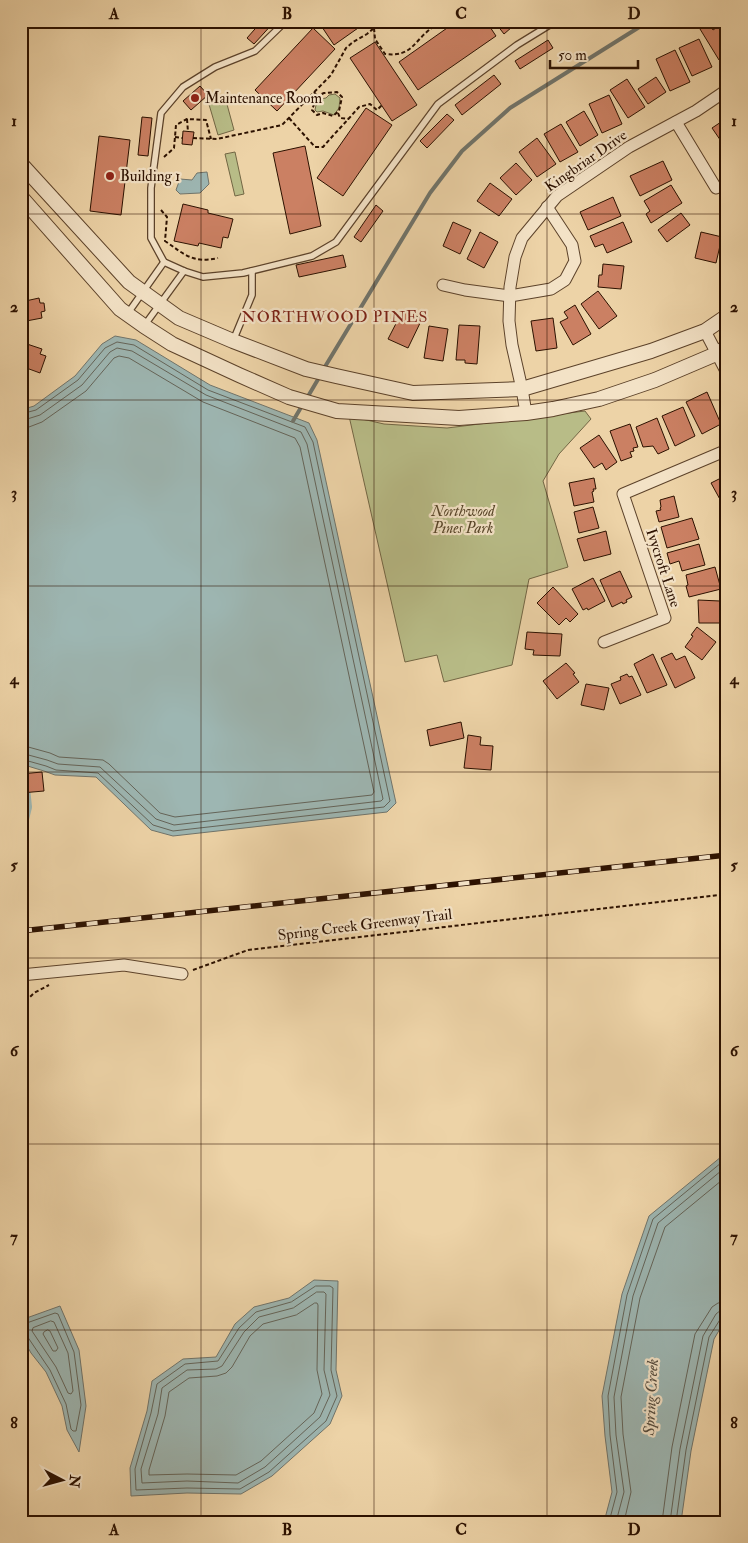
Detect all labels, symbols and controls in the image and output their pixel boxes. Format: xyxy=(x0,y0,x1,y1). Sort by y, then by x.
text: A xyxy=(108,4,120,24)
text: B xyxy=(282,4,292,24)
text: C xyxy=(455,4,467,24)
text: D xyxy=(627,4,641,24)
scale bar xyxy=(550,38,638,70)
text: 50 m xyxy=(558,46,587,65)
place label: Maintenance Room xyxy=(205,89,322,108)
marker: Maintenance Room xyxy=(189,92,201,104)
text: 1 xyxy=(11,111,17,131)
text: 1 xyxy=(731,111,737,131)
street label: Kingbriar Drive xyxy=(541,126,631,196)
place label: Building 1 xyxy=(120,167,180,186)
marker: Building 1 xyxy=(104,170,116,182)
text: 2 xyxy=(10,297,18,317)
text: 2 xyxy=(730,297,738,317)
district label: NORTHWOOD PINES xyxy=(242,307,428,327)
text: 3 xyxy=(11,483,17,503)
text: 3 xyxy=(731,483,737,503)
park label: Northwood Pines Park xyxy=(431,502,496,538)
street label: Ivycroft Lane xyxy=(641,526,685,610)
text: 4 xyxy=(9,669,20,689)
text: 4 xyxy=(729,669,740,689)
text: 5 xyxy=(10,855,18,875)
text: 5 xyxy=(730,855,738,875)
street label: Spring Creek Greenway Trail xyxy=(277,905,453,946)
text: 6 xyxy=(10,1041,20,1061)
text: 6 xyxy=(730,1041,740,1061)
text: 7 xyxy=(10,1227,18,1247)
text: 7 xyxy=(730,1227,738,1247)
water label: Spring Creek xyxy=(639,1358,663,1437)
text: 8 xyxy=(10,1413,18,1433)
text: 8 xyxy=(730,1413,738,1433)
north arrow xyxy=(38,1456,88,1506)
text: N xyxy=(65,1473,84,1489)
text: A xyxy=(108,1520,120,1540)
text: B xyxy=(282,1520,292,1540)
text: C xyxy=(455,1520,467,1540)
text: D xyxy=(627,1520,641,1540)

